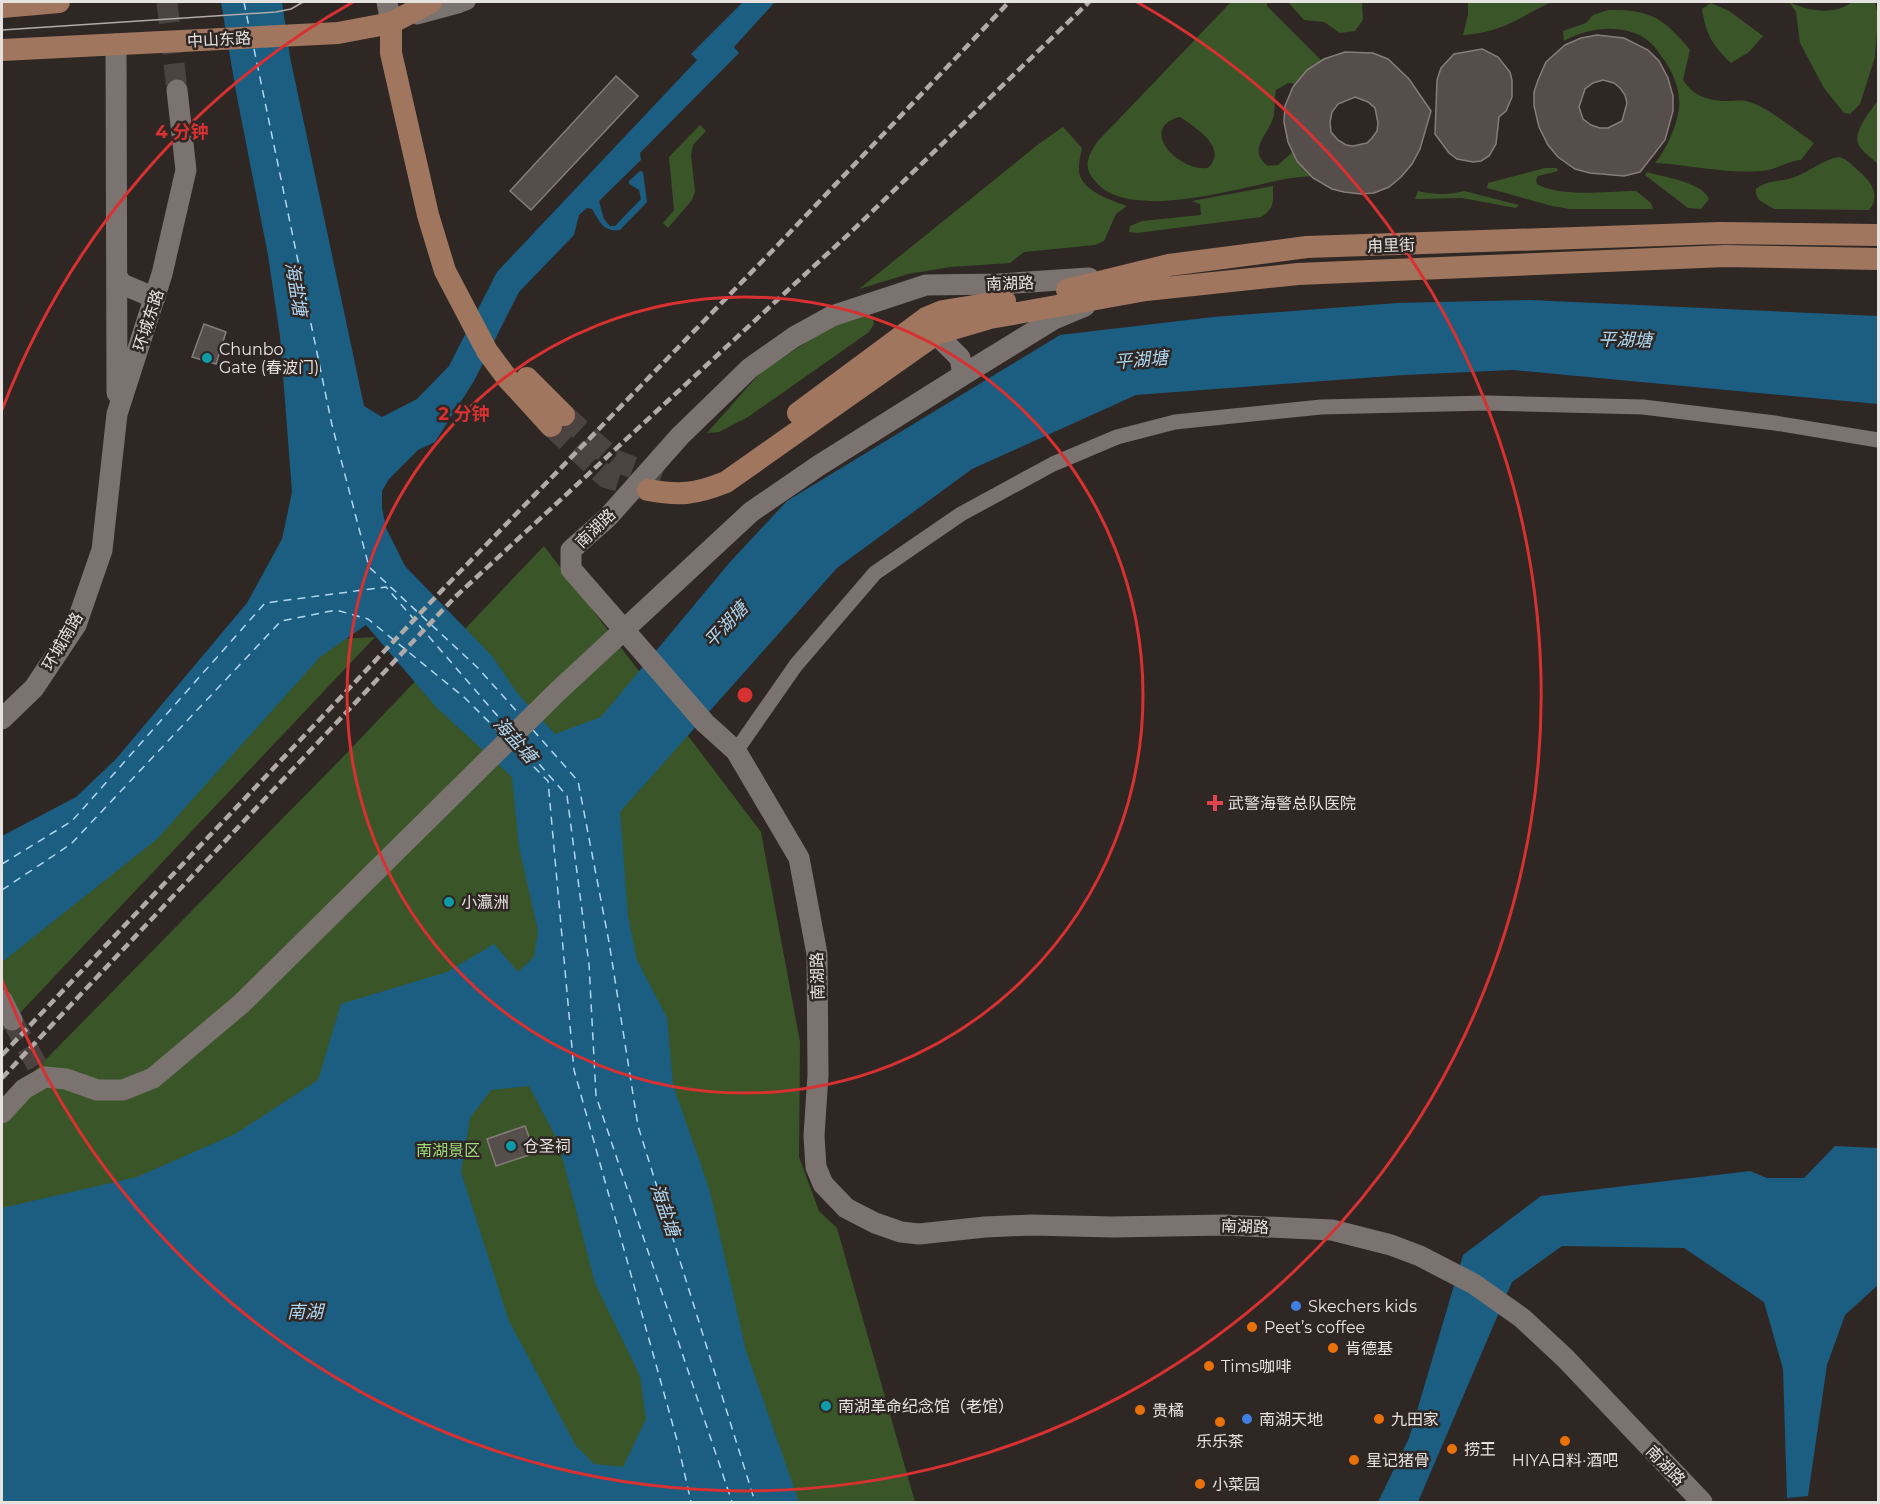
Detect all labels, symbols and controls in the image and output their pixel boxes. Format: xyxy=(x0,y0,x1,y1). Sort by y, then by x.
street label: 中山东路 xyxy=(187,28,251,51)
text: 4 分钟 xyxy=(155,121,209,143)
street label: 甪里街 xyxy=(1367,235,1415,256)
water label: 海盐塘 xyxy=(281,261,312,320)
street label: 南湖路 xyxy=(986,273,1034,294)
street label: 环城东路 xyxy=(130,287,167,354)
water label: 平湖塘 xyxy=(1598,329,1655,352)
place label: Chunbo Gate (春波门) xyxy=(219,340,319,377)
water label: 平湖塘 xyxy=(1113,346,1172,373)
marker: Chunbo Gate (春波门) xyxy=(200,351,214,365)
text: 2 分钟 xyxy=(438,403,490,425)
street label: 南湖路 xyxy=(571,505,619,552)
water label: 平湖塘 xyxy=(700,596,755,652)
street label: 环城南路 xyxy=(38,609,87,674)
centre of rings xyxy=(735,685,755,705)
water label: 海盐塘 xyxy=(489,713,543,770)
marker: 武警海警总队医院 xyxy=(1206,794,1224,812)
place label: 武警海警总队医院 xyxy=(1228,794,1356,813)
place label: 小瀛洲 xyxy=(461,893,509,912)
marker: 小瀛洲 xyxy=(442,895,456,909)
street label: 南湖路 xyxy=(807,952,828,1000)
place label: 仓圣祠 xyxy=(523,1137,571,1156)
marker: 仓圣祠 xyxy=(504,1139,518,1153)
park label: 南湖景区 xyxy=(416,1141,480,1160)
water label: 海盐塘 xyxy=(646,1181,685,1242)
street label: 南湖路 xyxy=(1221,1216,1269,1237)
place label: Skechers kids xyxy=(1308,1297,1417,1316)
marker: Skechers kids xyxy=(1289,1299,1303,1313)
water label: 南湖 xyxy=(287,1301,326,1323)
place label: Peet’s coffee xyxy=(1264,1318,1365,1337)
marker: Peet’s coffee xyxy=(1245,1320,1259,1334)
place label: 肯德基 xyxy=(1345,1339,1393,1358)
marker: 肯德基 xyxy=(1326,1341,1340,1355)
place label: Tims咖啡 xyxy=(1221,1357,1291,1376)
marker: Tims咖啡 xyxy=(1202,1359,1216,1373)
place label: 南湖革命纪念馆（老馆） xyxy=(838,1397,1014,1416)
marker: 南湖革命纪念馆（老馆） xyxy=(819,1399,833,1413)
place label: 贵橘 xyxy=(1152,1401,1184,1420)
marker: 贵橘 xyxy=(1133,1403,1147,1417)
place label: 南湖天地 xyxy=(1259,1410,1323,1429)
place label: 九田家 xyxy=(1391,1410,1439,1429)
marker: 南湖天地 xyxy=(1240,1412,1254,1426)
marker: 九田家 xyxy=(1372,1412,1386,1426)
marker: 乐乐茶 xyxy=(1213,1415,1227,1429)
place label: 乐乐茶 xyxy=(1196,1432,1244,1451)
marker: HIYA日料·酒吧 xyxy=(1558,1434,1572,1448)
place label: 捞王 xyxy=(1464,1440,1496,1459)
street label: 南湖路 xyxy=(1642,1441,1689,1489)
marker: 捞王 xyxy=(1445,1442,1459,1456)
place label: 星记猪骨 xyxy=(1366,1451,1430,1470)
place label: HIYA日料·酒吧 xyxy=(1512,1451,1618,1470)
marker: 星记猪骨 xyxy=(1347,1453,1361,1467)
place label: 小菜园 xyxy=(1212,1475,1260,1494)
marker: 小菜园 xyxy=(1193,1477,1207,1491)

